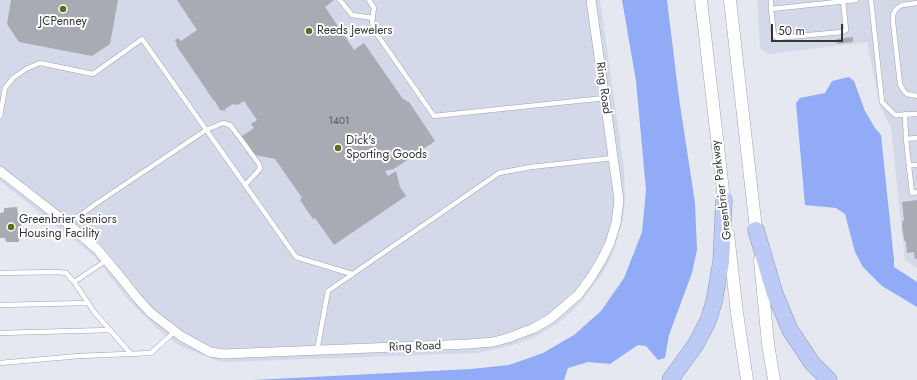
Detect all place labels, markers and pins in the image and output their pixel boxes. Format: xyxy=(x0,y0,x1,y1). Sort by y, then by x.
marker: JCPenney xyxy=(58,4,68,14)
place label: JCPenney xyxy=(39,15,87,29)
place label: Reeds Jewelers xyxy=(317,24,392,38)
marker: Reeds Jewelers xyxy=(304,26,314,36)
place label: Dick's Sporting Goods xyxy=(346,134,427,162)
marker: Dick's Sporting Goods xyxy=(333,143,343,153)
place label: Greenbrier Seniors Housing Facility xyxy=(19,213,117,241)
marker: Greenbrier Seniors Housing Facility xyxy=(6,222,16,232)

